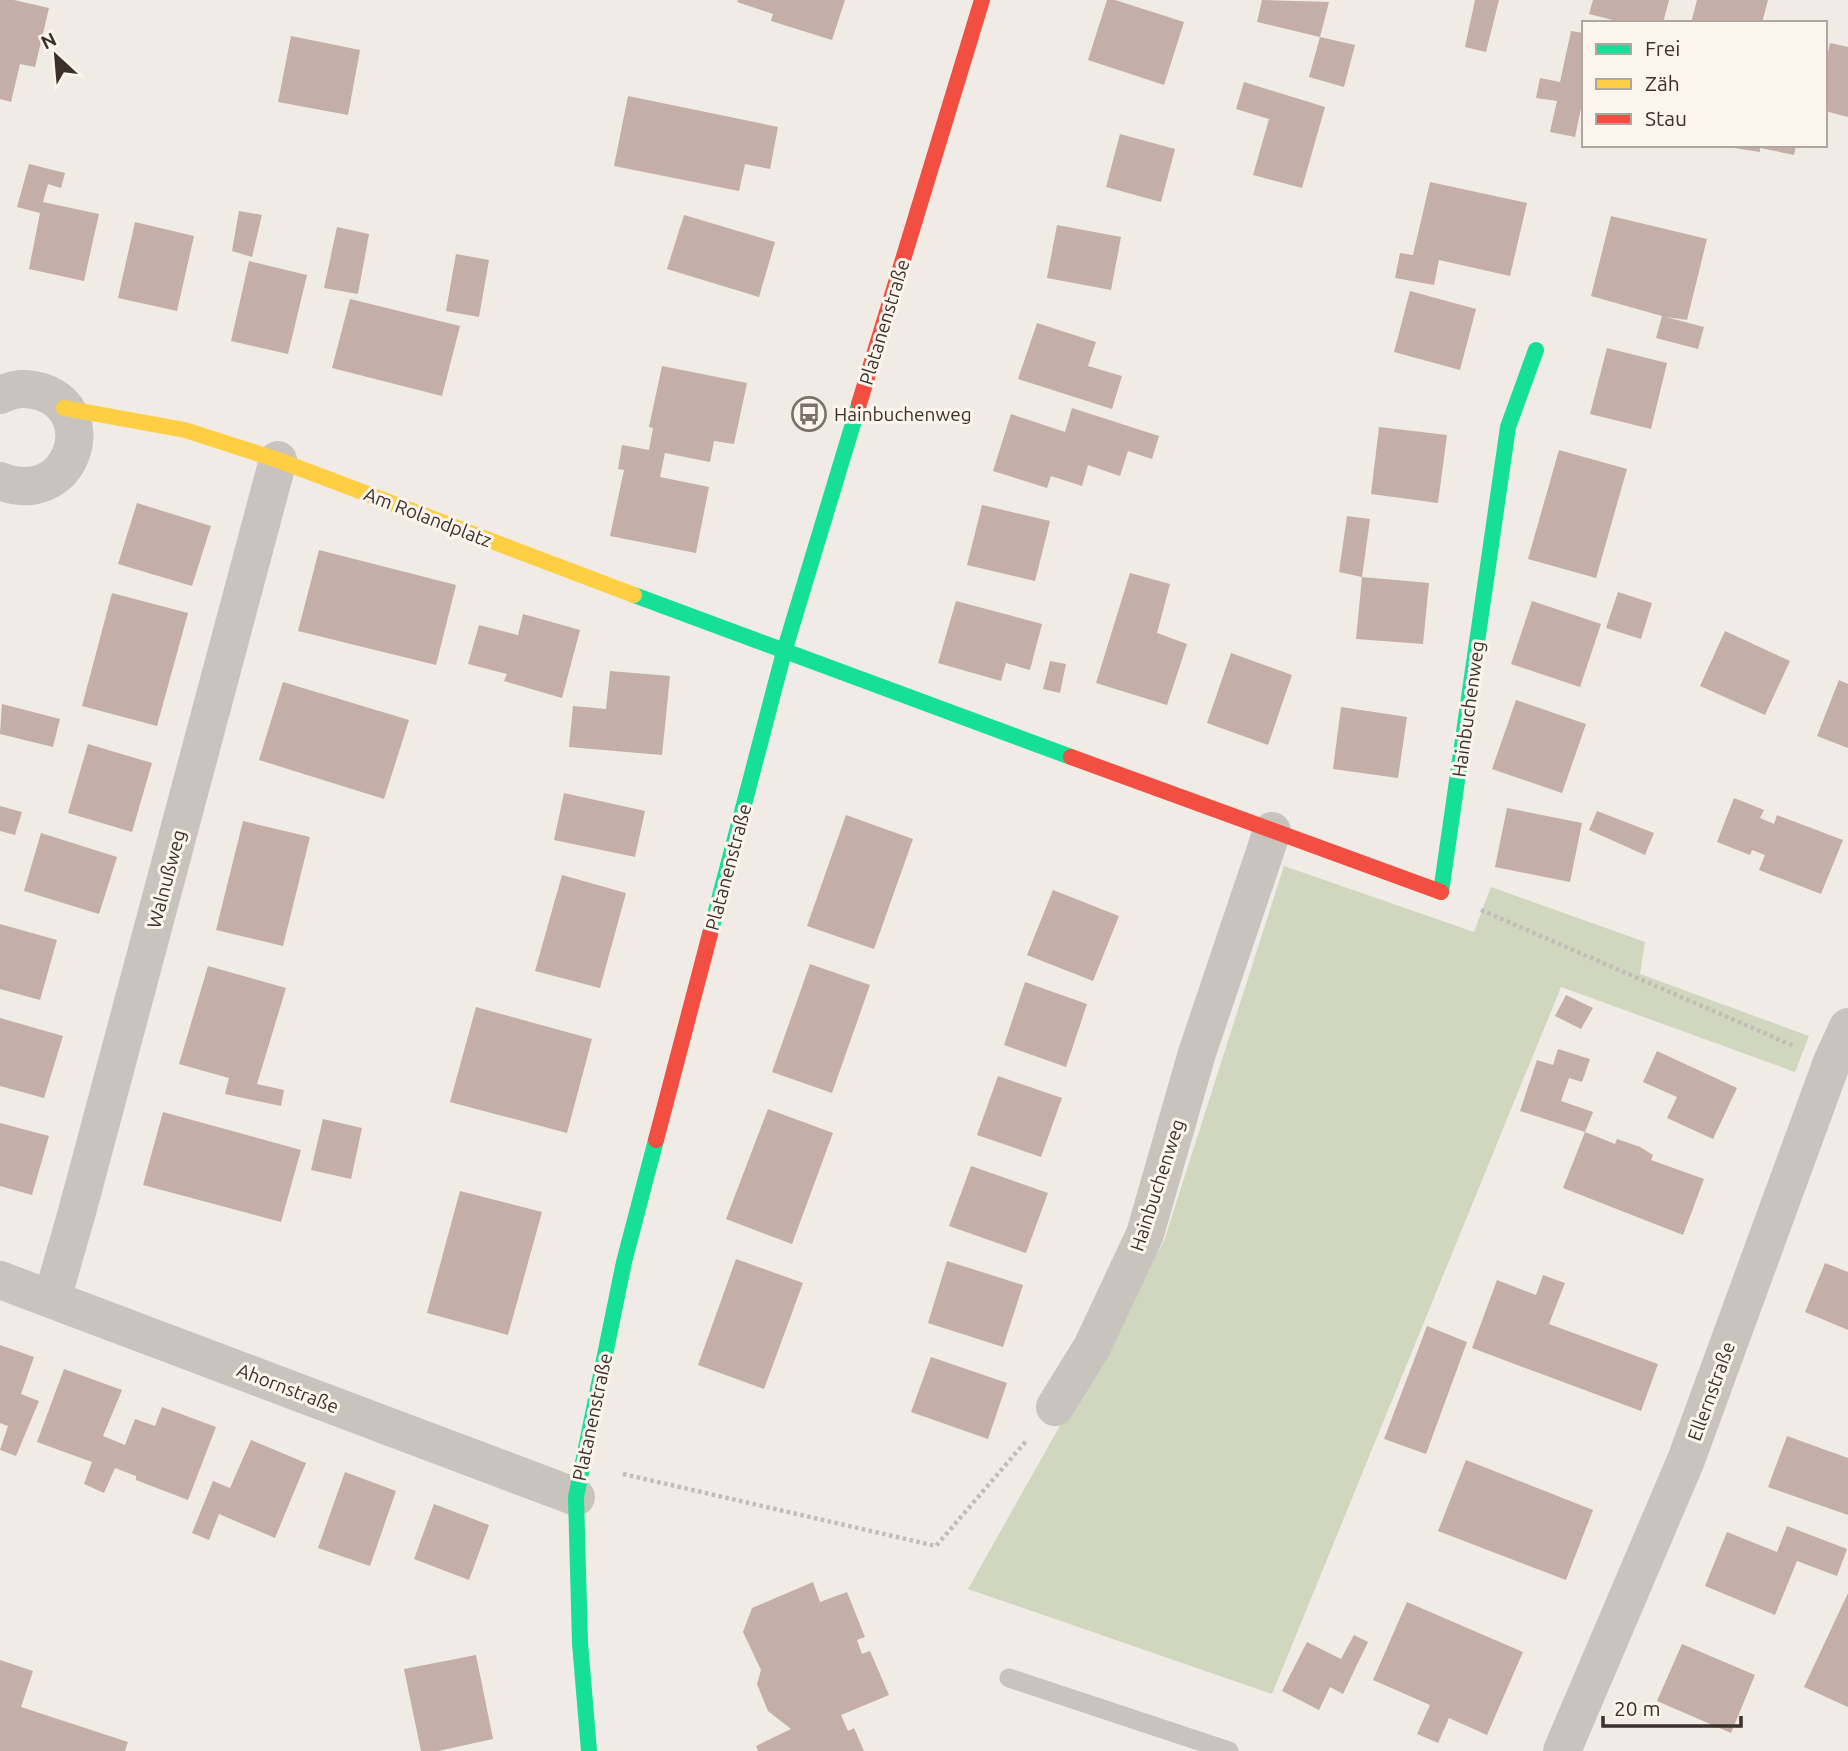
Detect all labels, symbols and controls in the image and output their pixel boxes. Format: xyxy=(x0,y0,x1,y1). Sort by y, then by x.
north arrow xyxy=(21,21,91,91)
legend xyxy=(1582,21,1827,147)
text: N xyxy=(37,28,60,54)
text: Frei xyxy=(1645,36,1680,60)
text: Zäh xyxy=(1645,71,1680,95)
text: Stau xyxy=(1645,106,1687,130)
street label: Platanenstraße xyxy=(854,257,914,387)
bus stop icon: Hainbuchenweg xyxy=(790,395,828,433)
place label: Hainbuchenweg xyxy=(834,403,972,425)
street label: Am Rolandplatz xyxy=(361,483,495,552)
street label: Hainbuchenweg xyxy=(1448,639,1488,779)
street label: Platanenstraße xyxy=(701,801,755,933)
street label: Walnußweg xyxy=(142,827,190,931)
street label: Hainbuchenweg xyxy=(1125,1116,1189,1254)
street label: Ellernstraße xyxy=(1683,1338,1739,1444)
street label: Platanenstraße xyxy=(568,1351,616,1483)
street label: Ahornstraße xyxy=(234,1359,342,1417)
scale bar xyxy=(1603,1684,1741,1728)
text: 20 m xyxy=(1614,1696,1661,1720)

